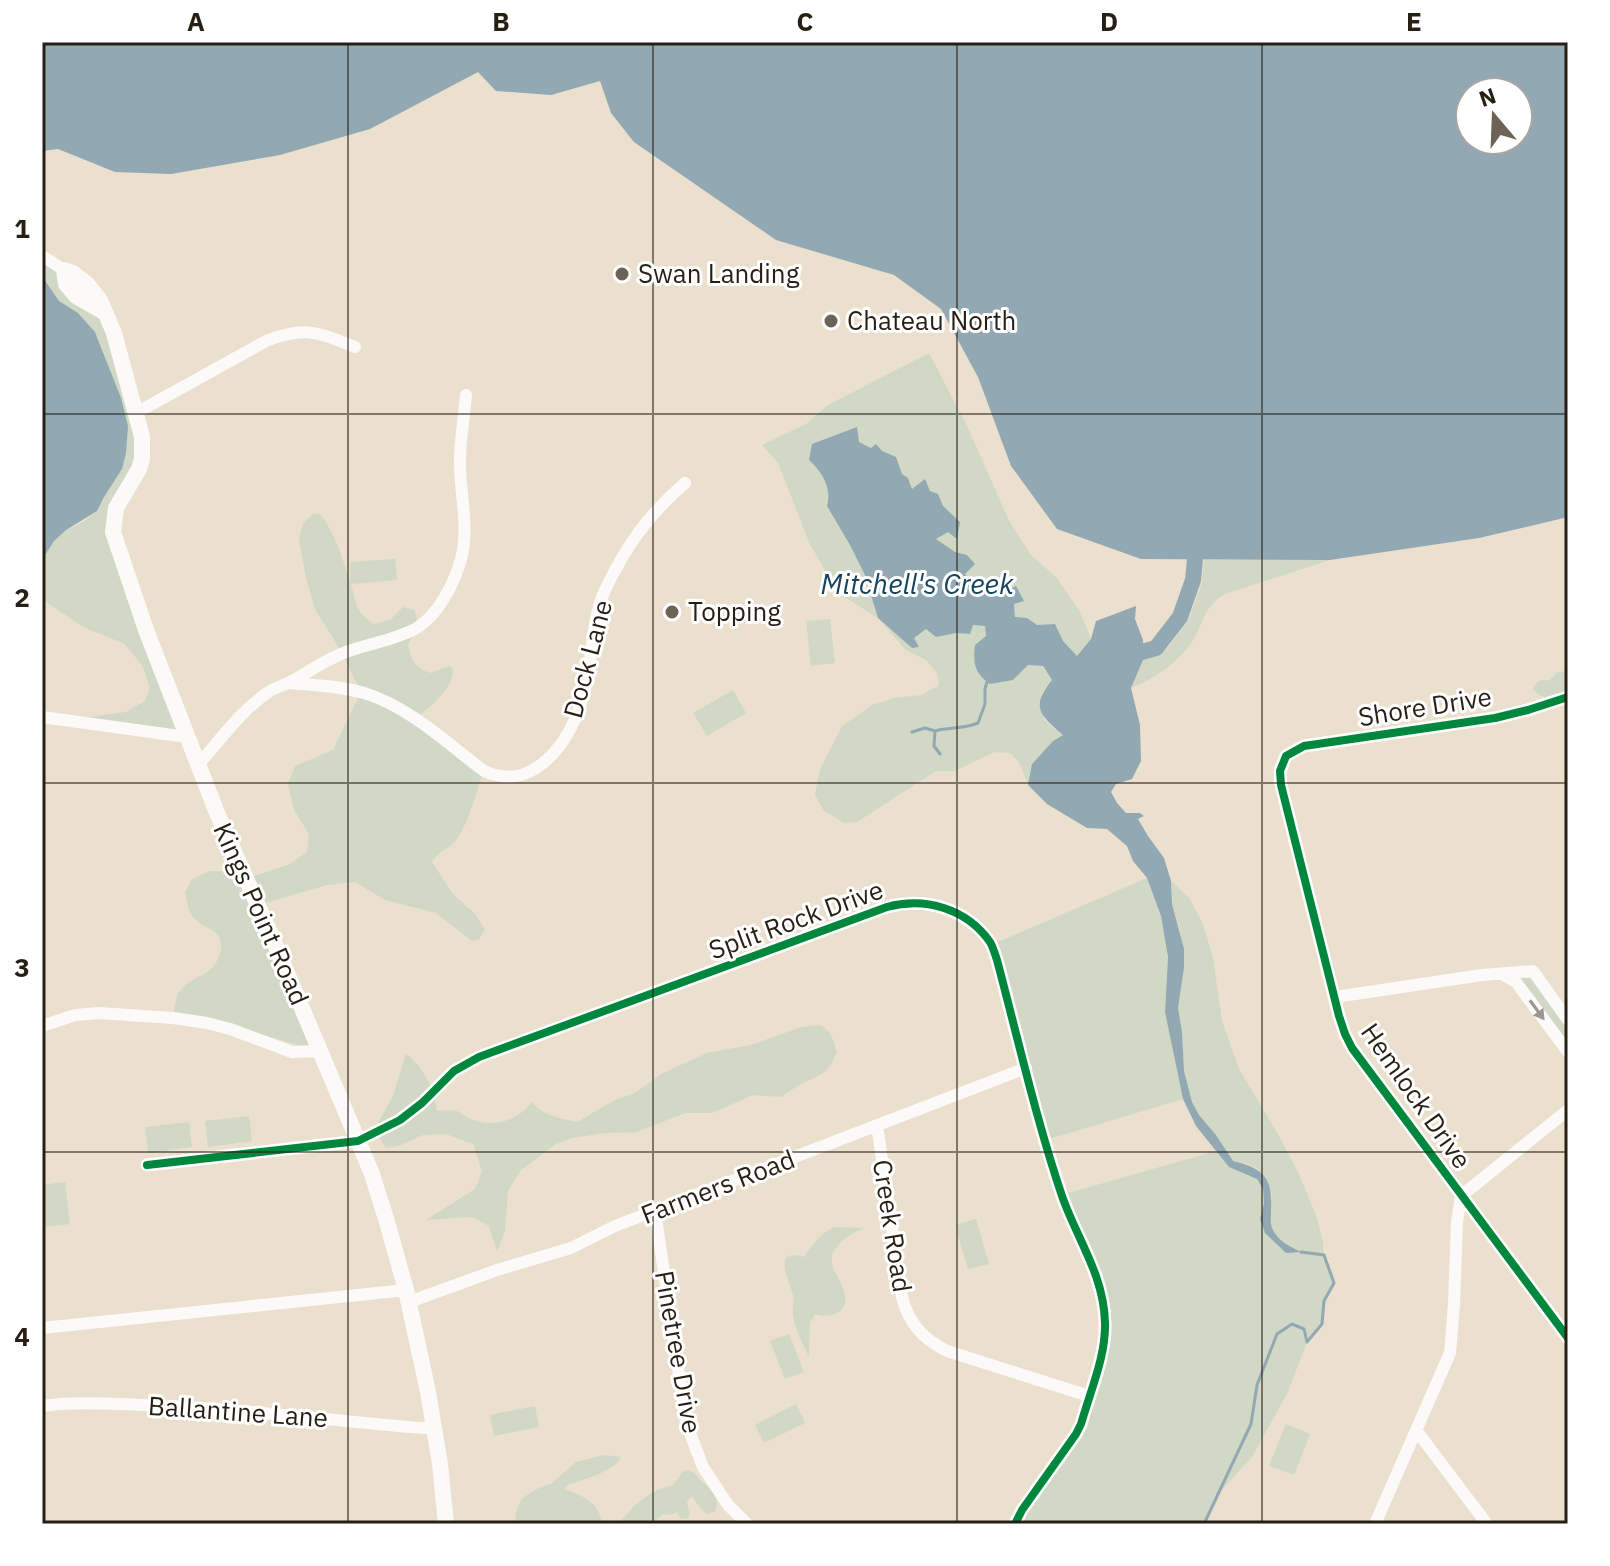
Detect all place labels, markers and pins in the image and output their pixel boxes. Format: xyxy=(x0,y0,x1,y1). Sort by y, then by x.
place label: Swan Landing xyxy=(638,256,800,290)
marker: Swan Landing xyxy=(613,265,631,283)
place label: Chateau North xyxy=(847,303,1016,337)
marker: Chateau North xyxy=(822,312,840,330)
place label: Topping xyxy=(688,594,781,628)
marker: Topping xyxy=(663,603,681,621)

